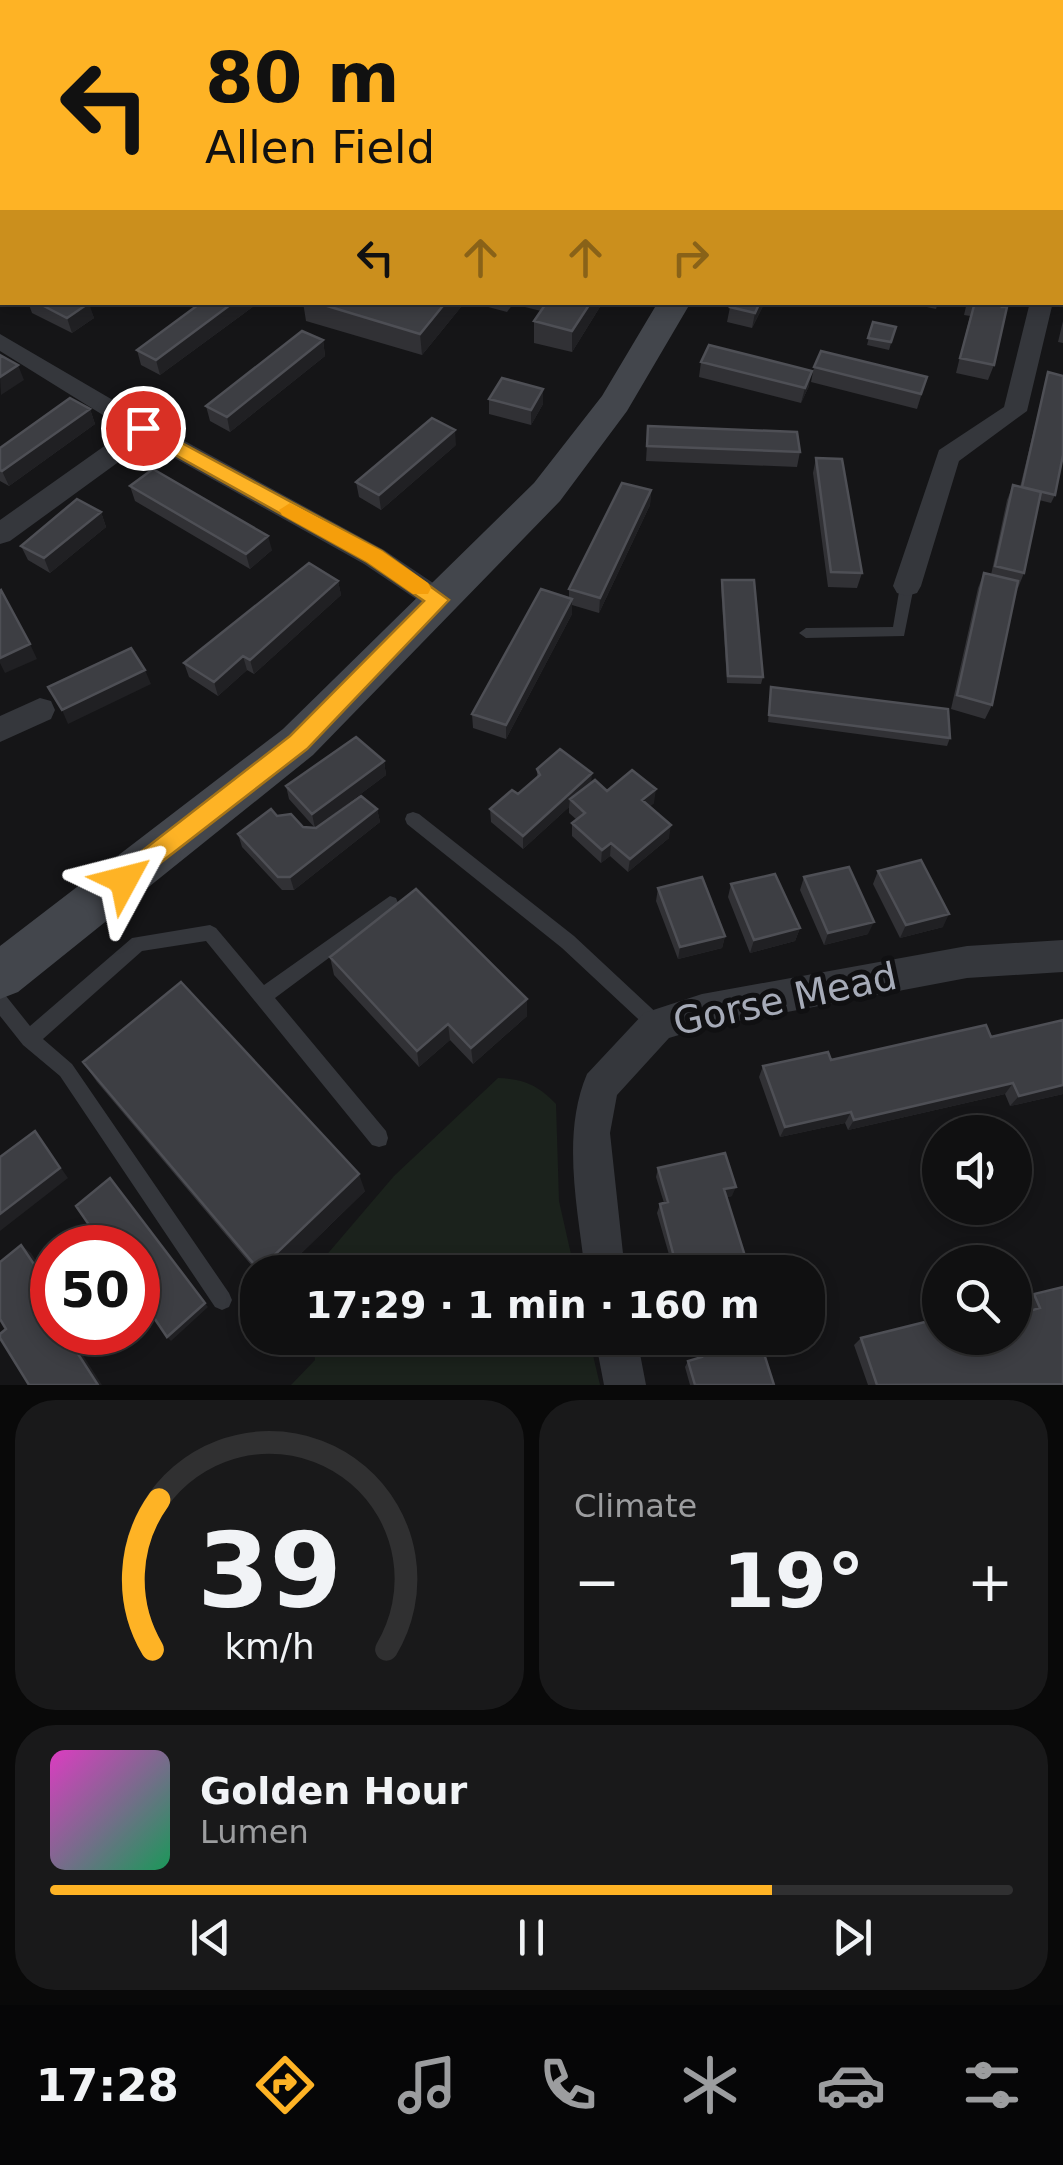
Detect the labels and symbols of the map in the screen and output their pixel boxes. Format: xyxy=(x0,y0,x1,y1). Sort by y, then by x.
pin xyxy=(101,386,186,471)
position arrow xyxy=(72,828,176,932)
street label: Gorse Mead xyxy=(669,954,901,1044)
speed limit sign: 50 xyxy=(30,1225,160,1355)

